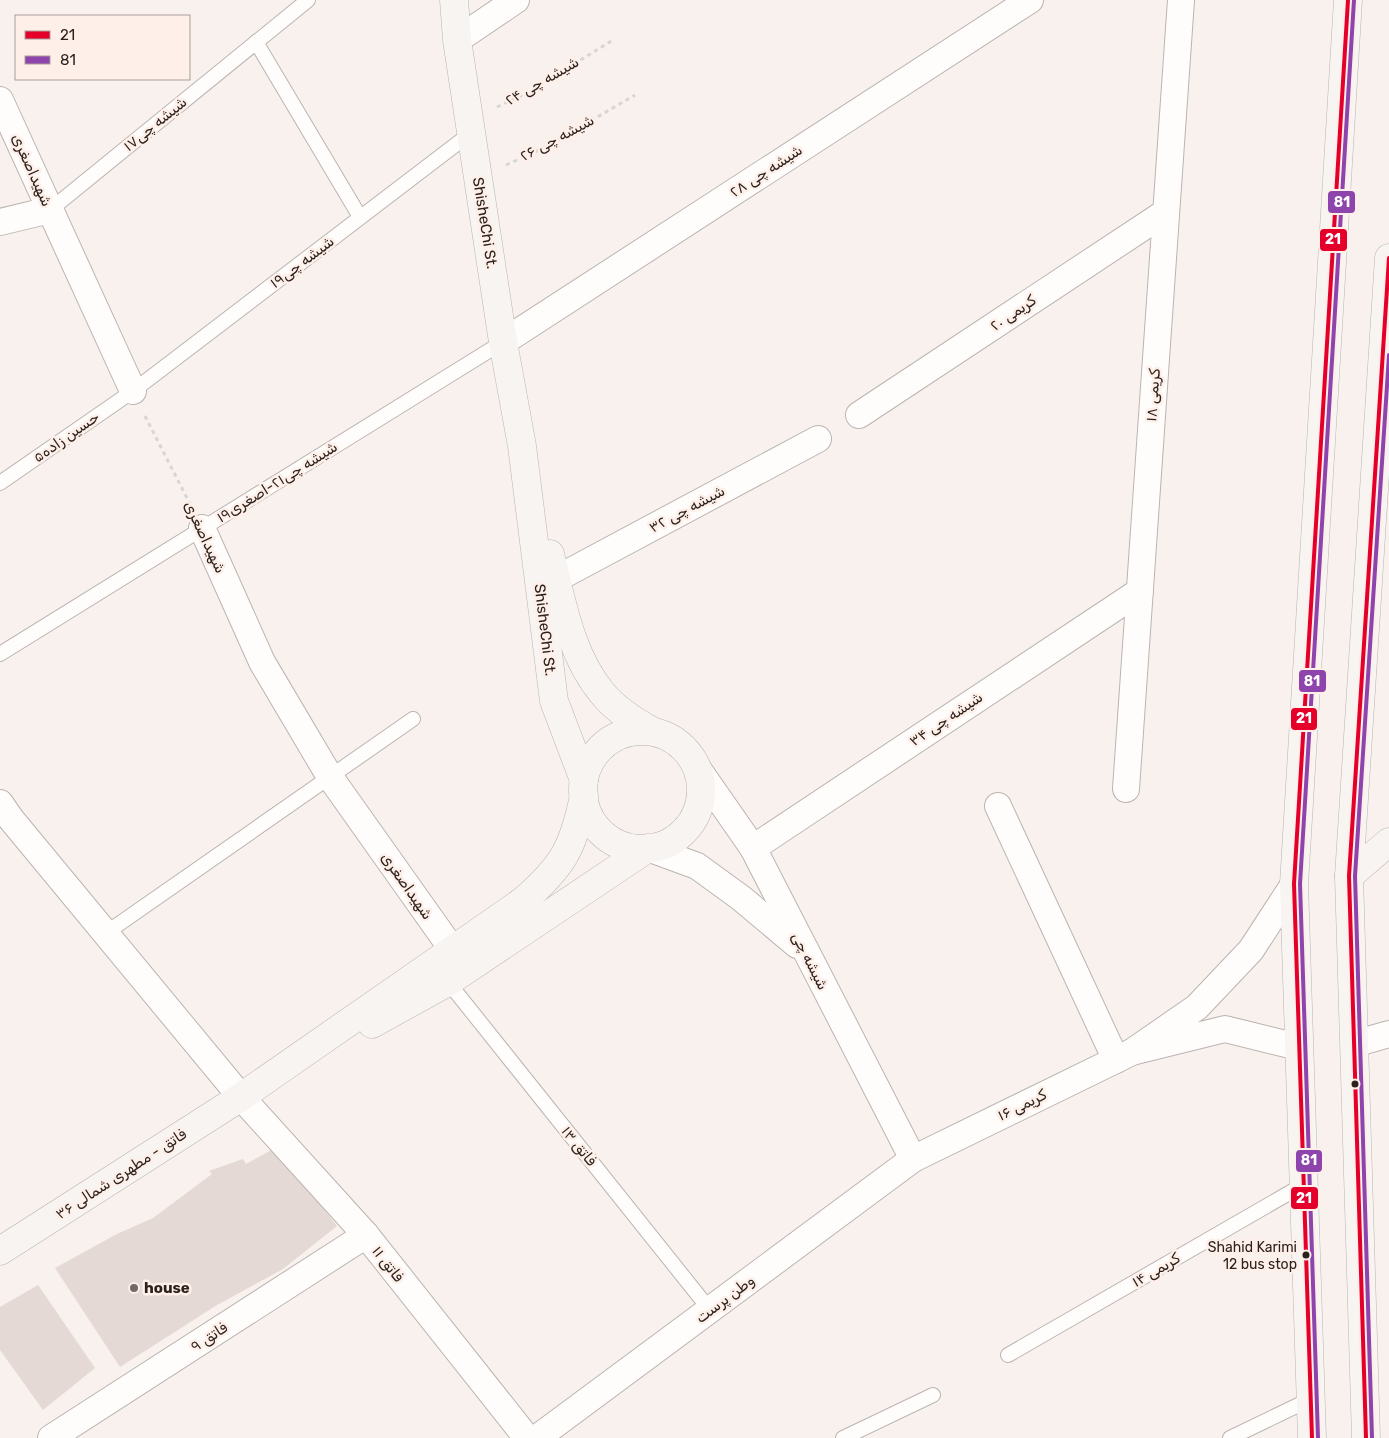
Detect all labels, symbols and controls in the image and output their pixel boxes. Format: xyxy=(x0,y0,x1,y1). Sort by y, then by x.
legend xyxy=(15,15,190,80)
text: 21 xyxy=(60,26,75,44)
text: 81 xyxy=(60,51,76,69)
street label: شیشه چی ۲۴ xyxy=(502,53,582,109)
street label: شیشه چی۱۷ xyxy=(120,93,190,155)
street label: شیشه چی ۲۶ xyxy=(517,111,597,165)
street label: شهیداصغری xyxy=(8,131,56,209)
street label: شیشه چی ۲۸ xyxy=(726,141,806,201)
street label: ShisheChi St. xyxy=(469,176,501,270)
line badge: 81 xyxy=(1327,190,1356,214)
text: 81 xyxy=(1334,194,1350,211)
line badge: 21 xyxy=(1319,228,1348,252)
text: 21 xyxy=(1325,231,1341,248)
street label: شیشه چی۱۹ xyxy=(266,232,338,292)
street label: کریمی ۲۰ xyxy=(987,291,1040,335)
street label: کریمی ۱۸ xyxy=(1142,367,1164,422)
street label: حسین زاده۵ xyxy=(29,408,103,466)
street label: شیشه چی۲۱-اصغری۱۹ xyxy=(213,438,341,526)
street label: شیشه چی ۳۲ xyxy=(646,482,728,536)
street label: شهیداصغری xyxy=(180,498,230,576)
street label: ShisheChi St. xyxy=(530,583,560,677)
line badge: 81 xyxy=(1298,669,1327,693)
text: 81 xyxy=(1304,673,1320,690)
street label: شیشه چی ۳۴ xyxy=(906,688,986,750)
line badge: 21 xyxy=(1290,707,1318,731)
text: 21 xyxy=(1296,710,1312,727)
street label: شهیداصغری xyxy=(377,849,437,923)
street label: شیشه چی xyxy=(788,929,832,993)
unlabelled marker xyxy=(1350,1079,1360,1089)
street label: کریمی ۱۶ xyxy=(995,1085,1050,1124)
street label: فاتق ۱۳ xyxy=(558,1122,600,1170)
street label: فاتق - مطهری شمالی ۳۶ xyxy=(52,1125,190,1223)
line badge: 81 xyxy=(1295,1149,1323,1173)
text: 81 xyxy=(1301,1152,1317,1169)
line badge: 21 xyxy=(1290,1186,1319,1210)
text: 21 xyxy=(1296,1190,1312,1207)
place label: Shahid Karimi 12 bus stop xyxy=(1208,1239,1297,1273)
street label: فاتق ۱۱ xyxy=(368,1242,408,1286)
street label: کریمی ۱۴ xyxy=(1129,1249,1183,1291)
marker: Shahid Karimi 12 bus stop xyxy=(1301,1250,1311,1260)
street label: وطن پرست xyxy=(692,1271,758,1328)
place label: house xyxy=(144,1279,190,1297)
marker: house xyxy=(128,1282,140,1294)
street label: فاتق ۹ xyxy=(187,1318,231,1356)

